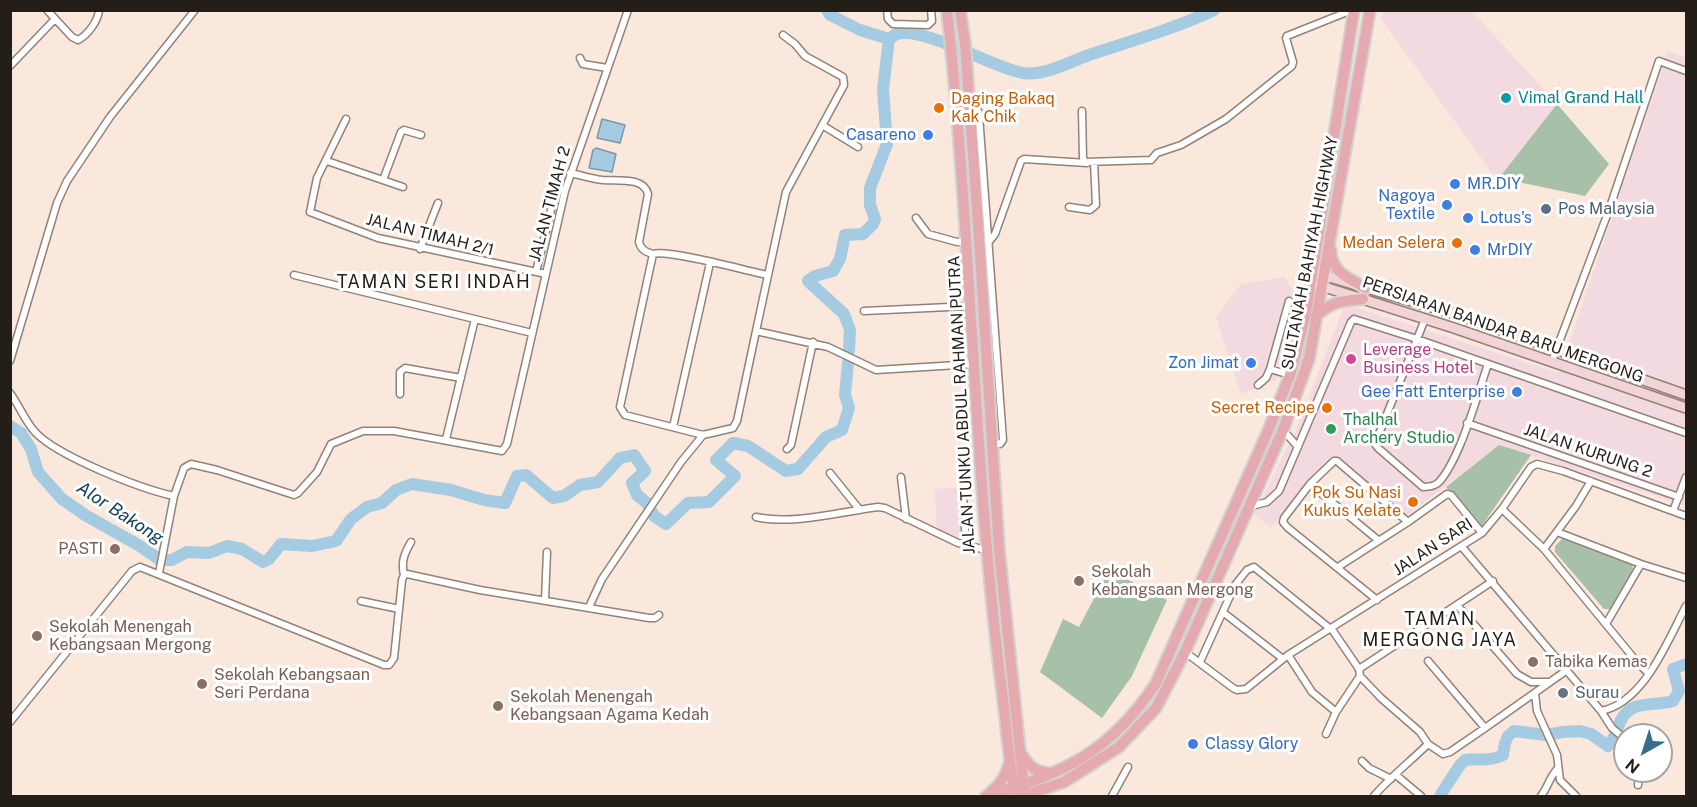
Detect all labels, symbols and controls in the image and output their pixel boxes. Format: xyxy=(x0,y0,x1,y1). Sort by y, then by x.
place label: Vimal Grand Hall xyxy=(1518,88,1644,108)
place label: Daging Bakaq Kak Chik xyxy=(951,89,1055,127)
marker: Vimal Grand Hall xyxy=(1499,91,1513,105)
marker: Daging Bakaq Kak Chik xyxy=(932,101,946,115)
place label: Casareno xyxy=(846,125,916,145)
marker: Casareno xyxy=(921,128,935,142)
street label: SULTANAH BAHIYAH HIGHWAY xyxy=(1278,135,1342,371)
street label: JALAN TIMAH 2 xyxy=(525,144,575,264)
place label: MR.DIY xyxy=(1467,174,1521,194)
marker: MR.DIY xyxy=(1448,177,1462,191)
place label: Nagoya Textile xyxy=(1378,186,1435,224)
marker: Nagoya Textile xyxy=(1440,198,1454,212)
place label: Pos Malaysia xyxy=(1558,199,1655,219)
marker: Pos Malaysia xyxy=(1539,202,1553,216)
place label: Lotus's xyxy=(1480,208,1532,228)
street label: JALAN TIMAH 2/1 xyxy=(364,210,496,260)
marker: Lotus's xyxy=(1461,211,1475,225)
place label: Medan Selera xyxy=(1342,233,1445,253)
marker: Medan Selera xyxy=(1450,236,1464,250)
place label: MrDIY xyxy=(1487,240,1533,260)
marker: MrDIY xyxy=(1468,243,1482,257)
street label: JALAN TUNKU ABDUL RAHMAN PUTRA xyxy=(945,255,979,555)
district label: TAMAN SERI INDAH xyxy=(337,271,531,293)
street label: PERSIARAN BANDAR BARU MERGONG xyxy=(1360,273,1646,387)
place label: Leverage Business Hotel xyxy=(1363,340,1474,378)
marker: Leverage Business Hotel xyxy=(1344,352,1358,366)
place label: Zon Jimat xyxy=(1168,353,1239,373)
marker: Zon Jimat xyxy=(1244,356,1258,370)
place label: Gee Fatt Enterprise xyxy=(1361,382,1505,402)
marker: Gee Fatt Enterprise xyxy=(1510,385,1524,399)
place label: Secret Recipe xyxy=(1211,398,1315,418)
marker: Secret Recipe xyxy=(1320,401,1334,415)
place label: Thalhal Archery Studio xyxy=(1343,410,1455,448)
street label: JALAN KURUNG 2 xyxy=(1521,420,1655,482)
marker: Thalhal Archery Studio xyxy=(1324,422,1338,436)
water label: Alor Bakong xyxy=(73,477,167,549)
place label: Pok Su Nasi Kukus Kelate xyxy=(1303,483,1401,521)
marker: Pok Su Nasi Kukus Kelate xyxy=(1406,495,1420,509)
street label: JALAN SARI xyxy=(1390,514,1476,580)
place label: PASTI xyxy=(58,539,103,559)
marker: PASTI xyxy=(108,542,122,556)
place label: Sekolah Kebangsaan Mergong xyxy=(1091,562,1254,600)
marker: Sekolah Kebangsaan Mergong xyxy=(1072,574,1086,588)
district label: TAMAN MERGONG JAYA xyxy=(1363,608,1517,650)
place label: Sekolah Menengah Kebangsaan Mergong xyxy=(49,617,212,655)
marker: Sekolah Menengah Kebangsaan Mergong xyxy=(30,629,44,643)
place label: Tabika Kemas xyxy=(1545,652,1648,672)
marker: Tabika Kemas xyxy=(1526,655,1540,669)
place label: Sekolah Kebangsaan Seri Perdana xyxy=(214,665,370,703)
marker: Sekolah Kebangsaan Seri Perdana xyxy=(195,677,209,691)
place label: Surau xyxy=(1575,683,1619,703)
marker: Surau xyxy=(1556,686,1570,700)
place label: Sekolah Menengah Kebangsaan Agama Kedah xyxy=(510,687,709,725)
marker: Sekolah Menengah Kebangsaan Agama Kedah xyxy=(491,699,505,713)
north arrow xyxy=(1613,723,1673,783)
place label: Classy Glory xyxy=(1205,734,1298,754)
marker: Classy Glory xyxy=(1186,737,1200,751)
text: N xyxy=(1622,755,1643,777)

